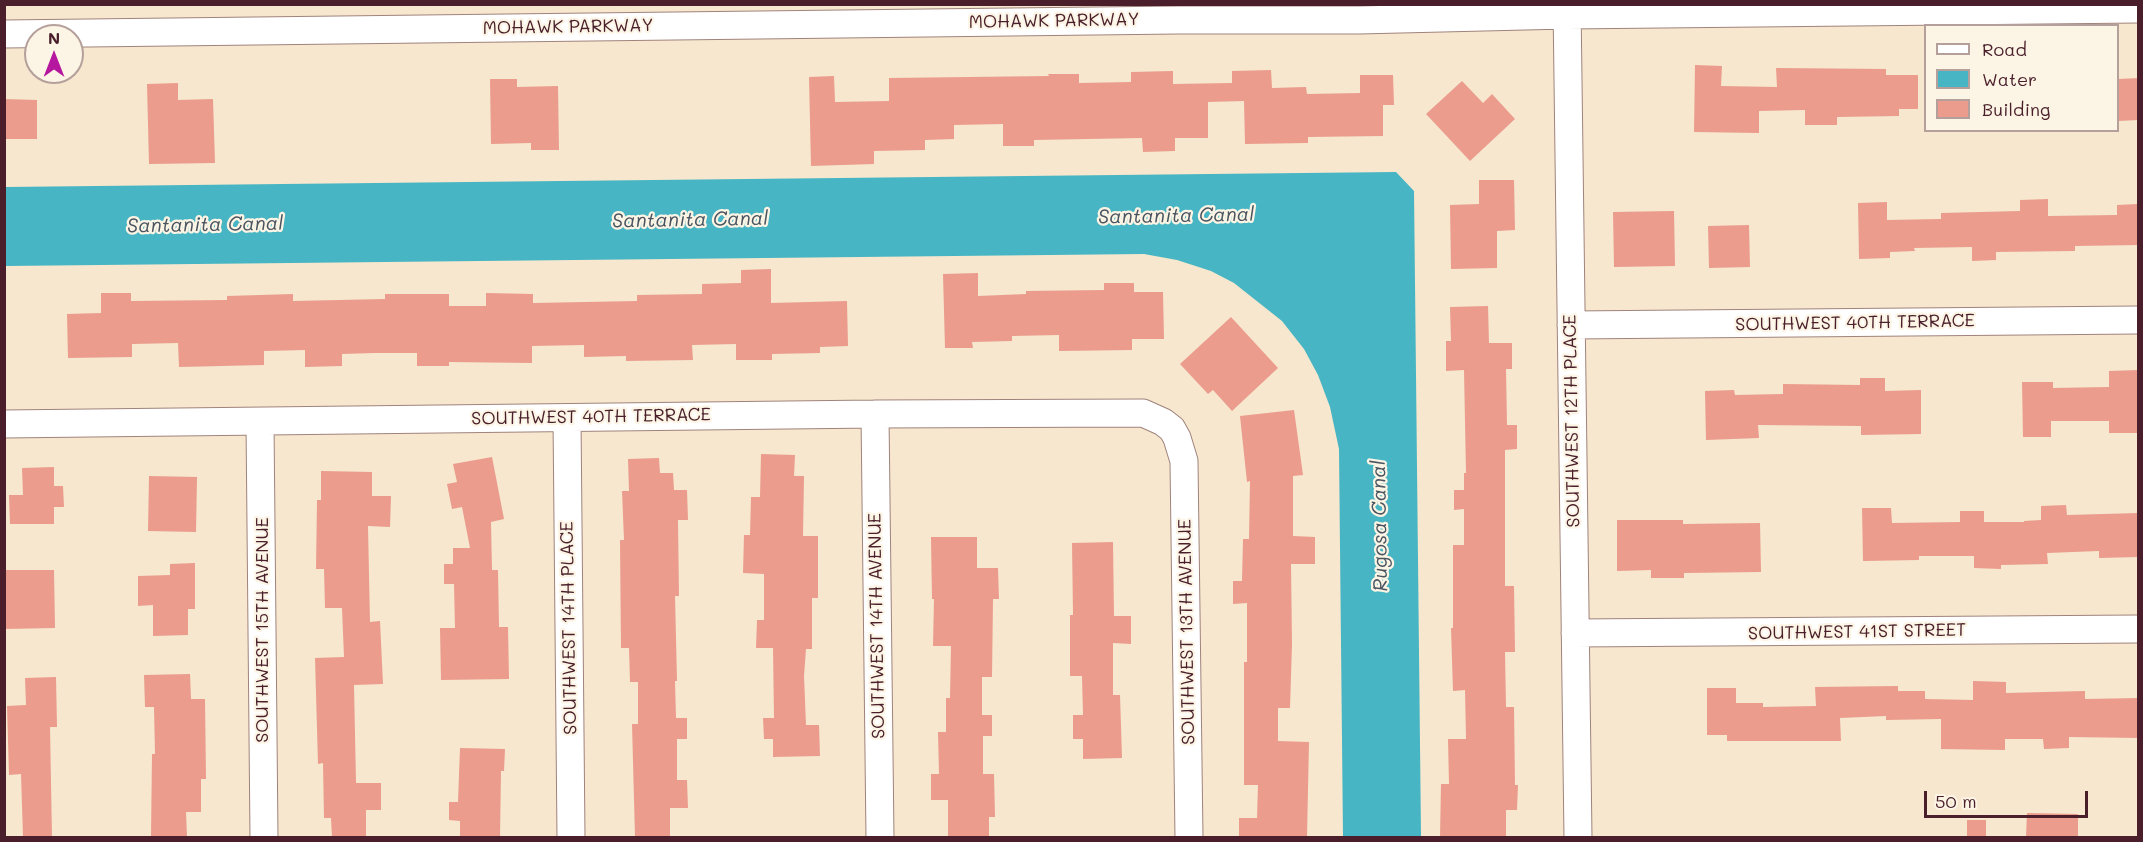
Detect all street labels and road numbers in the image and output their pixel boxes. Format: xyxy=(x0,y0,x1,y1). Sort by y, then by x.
street label: MOHAWK PARKWAY xyxy=(968,9,1140,33)
street label: MOHAWK PARKWAY xyxy=(482,15,654,39)
street label: SOUTHWEST 40TH TERRACE xyxy=(1735,310,1975,336)
street label: SOUTHWEST 12TH PLACE xyxy=(1559,314,1585,528)
street label: SOUTHWEST 40TH TERRACE xyxy=(471,404,711,430)
street label: SOUTHWEST 14TH AVENUE xyxy=(864,513,890,739)
street label: SOUTHWEST 15TH AVENUE xyxy=(251,517,273,743)
street label: SOUTHWEST 13TH AVENUE xyxy=(1174,519,1200,745)
street label: SOUTHWEST 14TH PLACE xyxy=(556,521,582,735)
street label: SOUTHWEST 41ST STREET xyxy=(1748,619,1966,645)

